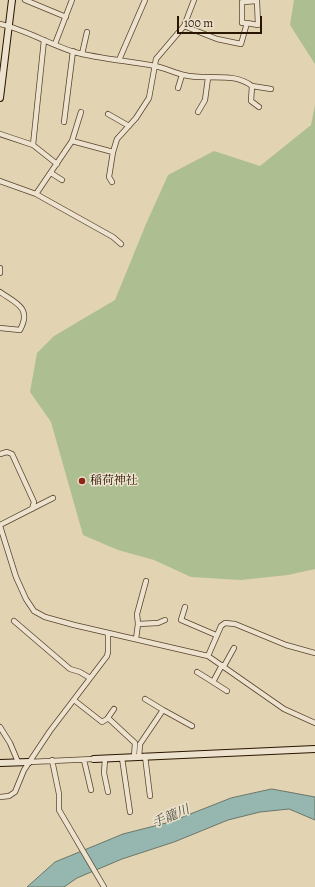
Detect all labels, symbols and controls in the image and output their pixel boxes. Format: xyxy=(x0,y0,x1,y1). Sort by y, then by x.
scale bar xyxy=(179,8,264,34)
text: 100 m xyxy=(184,15,213,31)
place label: 稲荷神社 xyxy=(90,474,138,488)
marker: 稲荷神社 xyxy=(77,476,87,486)
water label: 手籠川 xyxy=(150,802,192,832)

